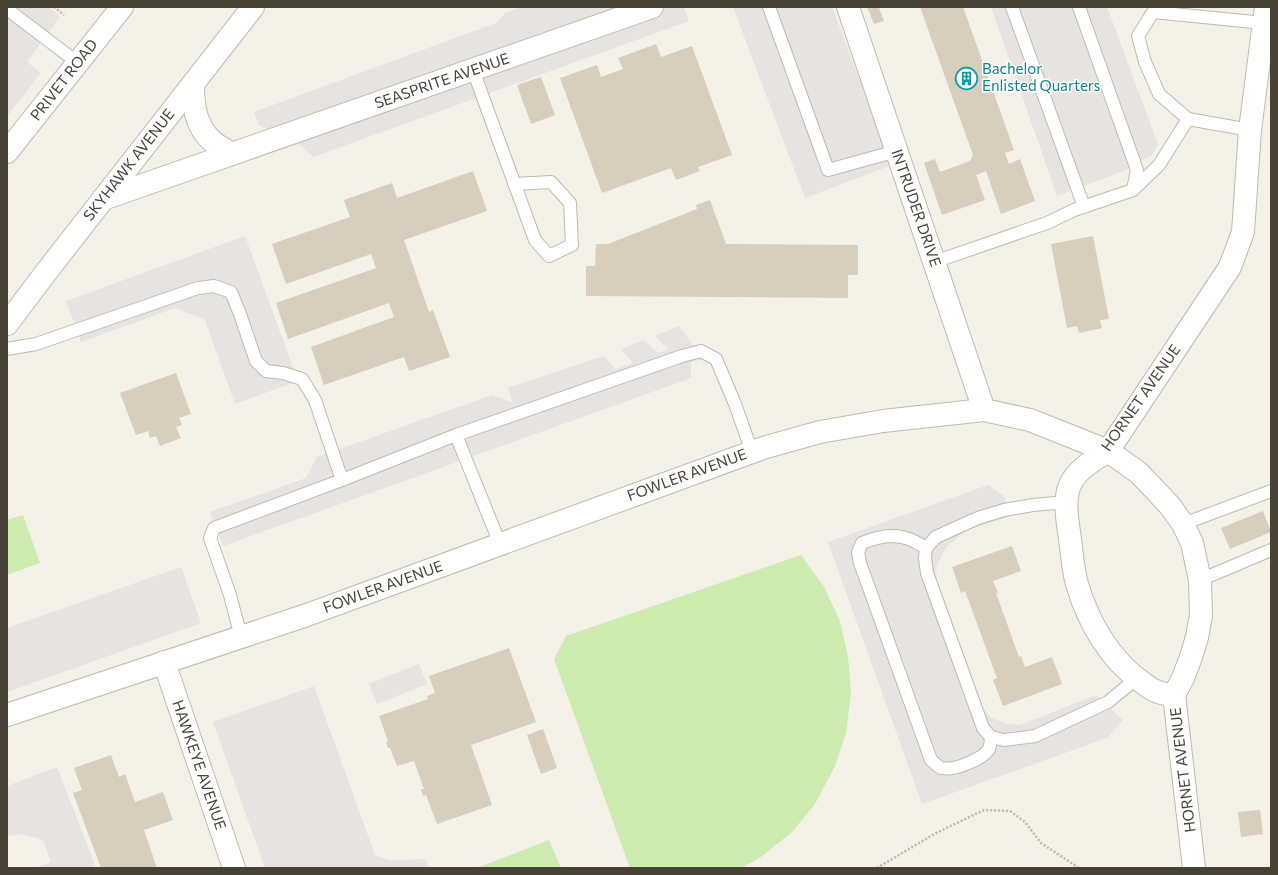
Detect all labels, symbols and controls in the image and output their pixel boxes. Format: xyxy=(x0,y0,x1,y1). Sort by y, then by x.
street label: PRIVET ROAD xyxy=(26,35,101,124)
street label: SEASPRITE AVENUE xyxy=(372,48,512,112)
place label: Bachelor Enlisted Quarters xyxy=(982,59,1101,94)
building icon: Bachelor Enlisted Quarters xyxy=(954,65,980,91)
street label: SKYHAWK AVENUE xyxy=(79,105,178,224)
street label: INTRUDER DRIVE xyxy=(888,147,946,269)
street label: HORNET AVENUE xyxy=(1097,341,1184,454)
street label: FOWLER AVENUE xyxy=(624,444,749,504)
street label: FOWLER AVENUE xyxy=(320,556,445,616)
street label: HAWKEYE AVENUE xyxy=(169,697,231,832)
street label: HORNET AVENUE xyxy=(1165,706,1199,834)

